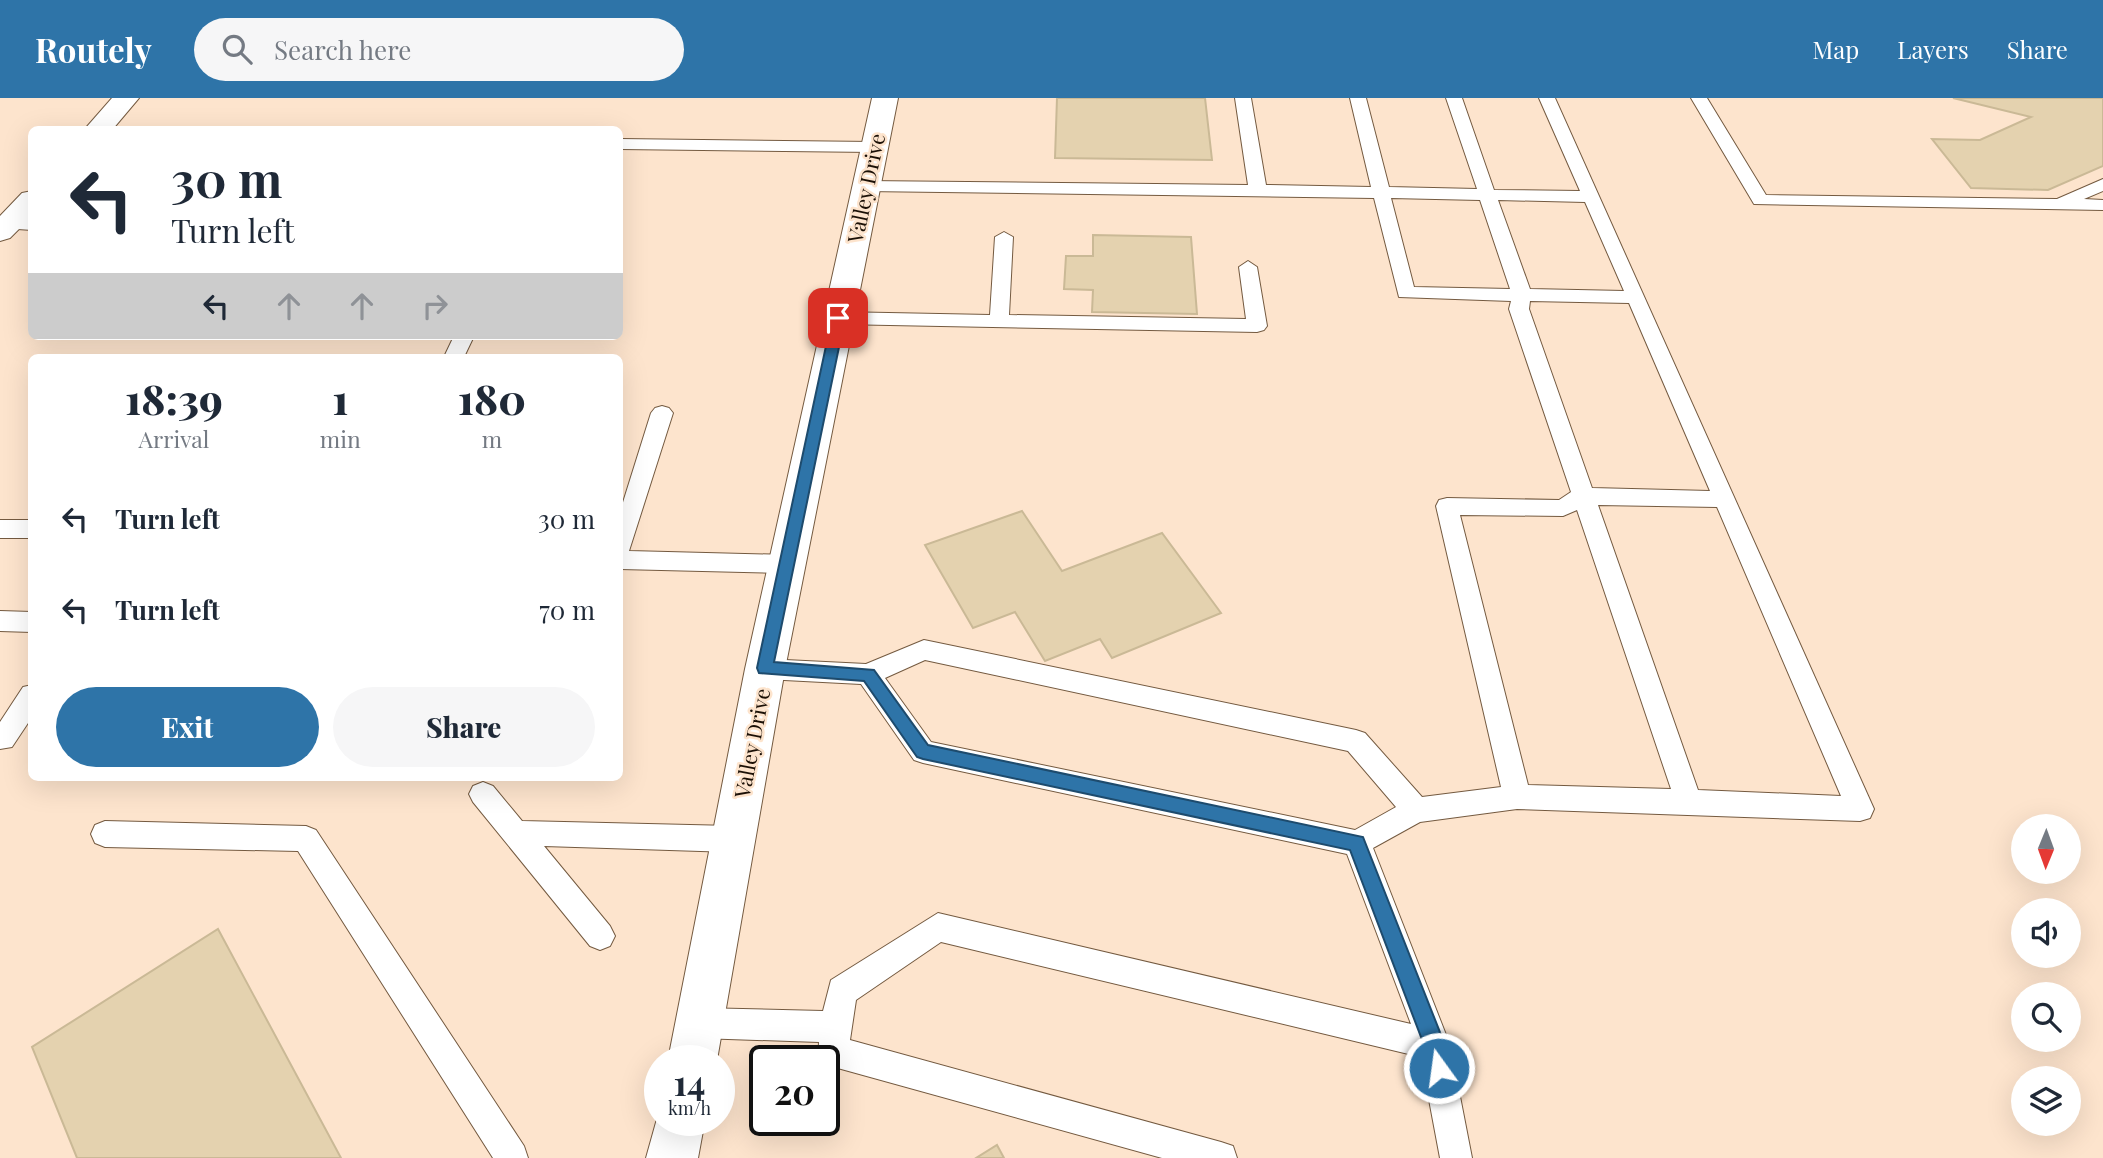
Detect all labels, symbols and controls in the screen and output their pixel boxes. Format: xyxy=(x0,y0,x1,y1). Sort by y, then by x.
search box xyxy=(194,18,684,81)
text: Routely xyxy=(35,27,152,71)
icon: search xyxy=(218,30,256,68)
text: Search here xyxy=(274,32,411,67)
text: Map xyxy=(1813,33,1859,65)
text: Layers xyxy=(1897,33,1969,65)
text: Share xyxy=(2007,33,2068,65)
street label: Valley Drive xyxy=(840,131,890,246)
text: 30 m xyxy=(171,145,282,210)
icon: left xyxy=(56,154,147,245)
text: Turn left xyxy=(171,208,295,251)
icon: left xyxy=(197,287,235,325)
icon: ahead xyxy=(270,287,308,325)
icon: ahead xyxy=(343,287,381,325)
icon: right xyxy=(416,287,454,325)
pin xyxy=(808,288,868,348)
icon: arrive xyxy=(819,299,857,337)
text: 18:39 xyxy=(125,370,223,426)
text: 1 xyxy=(332,370,348,426)
text: 180 xyxy=(458,370,526,426)
text: Arrival xyxy=(138,423,209,454)
text: min xyxy=(320,423,361,454)
text: m xyxy=(482,423,502,454)
icon: left xyxy=(56,500,94,538)
text: Turn left xyxy=(115,501,220,536)
text: 30 m xyxy=(538,501,595,536)
icon: left xyxy=(56,591,94,629)
text: Turn left xyxy=(115,592,220,627)
text: 70 m xyxy=(539,592,595,627)
street label: Valley Drive xyxy=(726,686,775,801)
button: Exit xyxy=(56,687,319,767)
button: Share xyxy=(333,687,595,767)
north arrow xyxy=(2011,814,2081,884)
map controls xyxy=(2011,814,2081,1136)
button: sound xyxy=(2011,898,2081,968)
button: search xyxy=(2011,982,2081,1052)
position arrow xyxy=(1402,1031,1476,1105)
speed limit sign: 20 xyxy=(749,1045,840,1136)
text: 14 xyxy=(674,1058,705,1105)
button: layers xyxy=(2011,1066,2081,1136)
text: km/h xyxy=(668,1096,711,1120)

